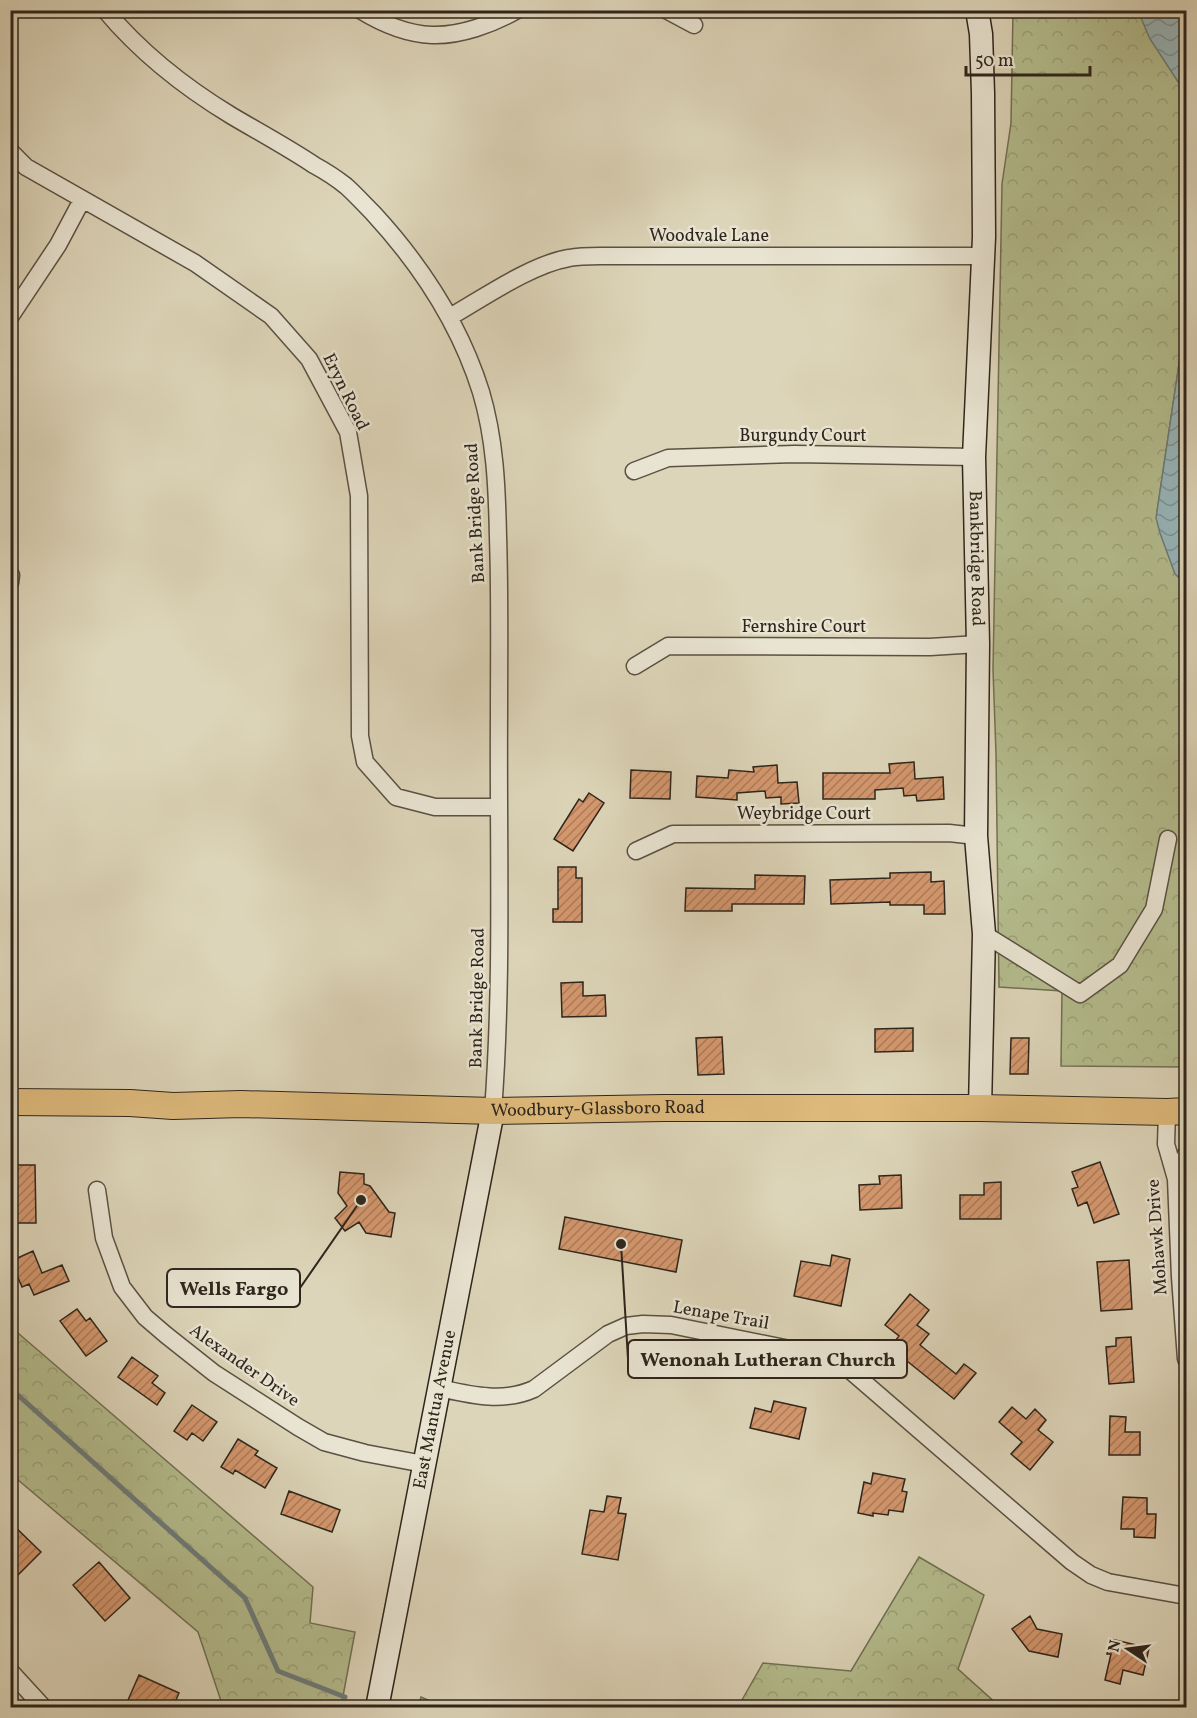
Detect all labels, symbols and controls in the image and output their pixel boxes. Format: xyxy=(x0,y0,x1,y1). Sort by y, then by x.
scale bar xyxy=(966,39,1090,77)
text: 50 m xyxy=(975,49,1014,74)
street label: Woodvale Lane xyxy=(649,224,769,249)
street label: Eryn Road xyxy=(316,349,374,435)
street label: Burgundy Court xyxy=(739,424,867,449)
street label: Bank Bridge Road xyxy=(460,442,492,584)
street label: Bankbridge Road xyxy=(962,490,990,627)
street label: Fernshire Court xyxy=(742,615,866,640)
street label: Weybridge Court xyxy=(737,802,871,827)
street label: Bank Bridge Road xyxy=(464,927,492,1069)
street label: Woodbury-Glassboro Road xyxy=(490,1095,705,1124)
street label: Mohawk Drive xyxy=(1141,1178,1175,1296)
callout: Wells Fargo xyxy=(167,1269,300,1307)
text: Wells Fargo xyxy=(180,1276,288,1304)
street label: Lenape Trail xyxy=(671,1295,771,1337)
street label: Alexander Drive xyxy=(184,1319,304,1413)
street label: East Mantua Avenue xyxy=(407,1328,463,1491)
callout: Wenonah Lutheran Church xyxy=(628,1340,907,1378)
text: Wenonah Lutheran Church xyxy=(640,1347,896,1375)
north arrow xyxy=(1098,1619,1158,1679)
text: N xyxy=(1103,1638,1127,1654)

